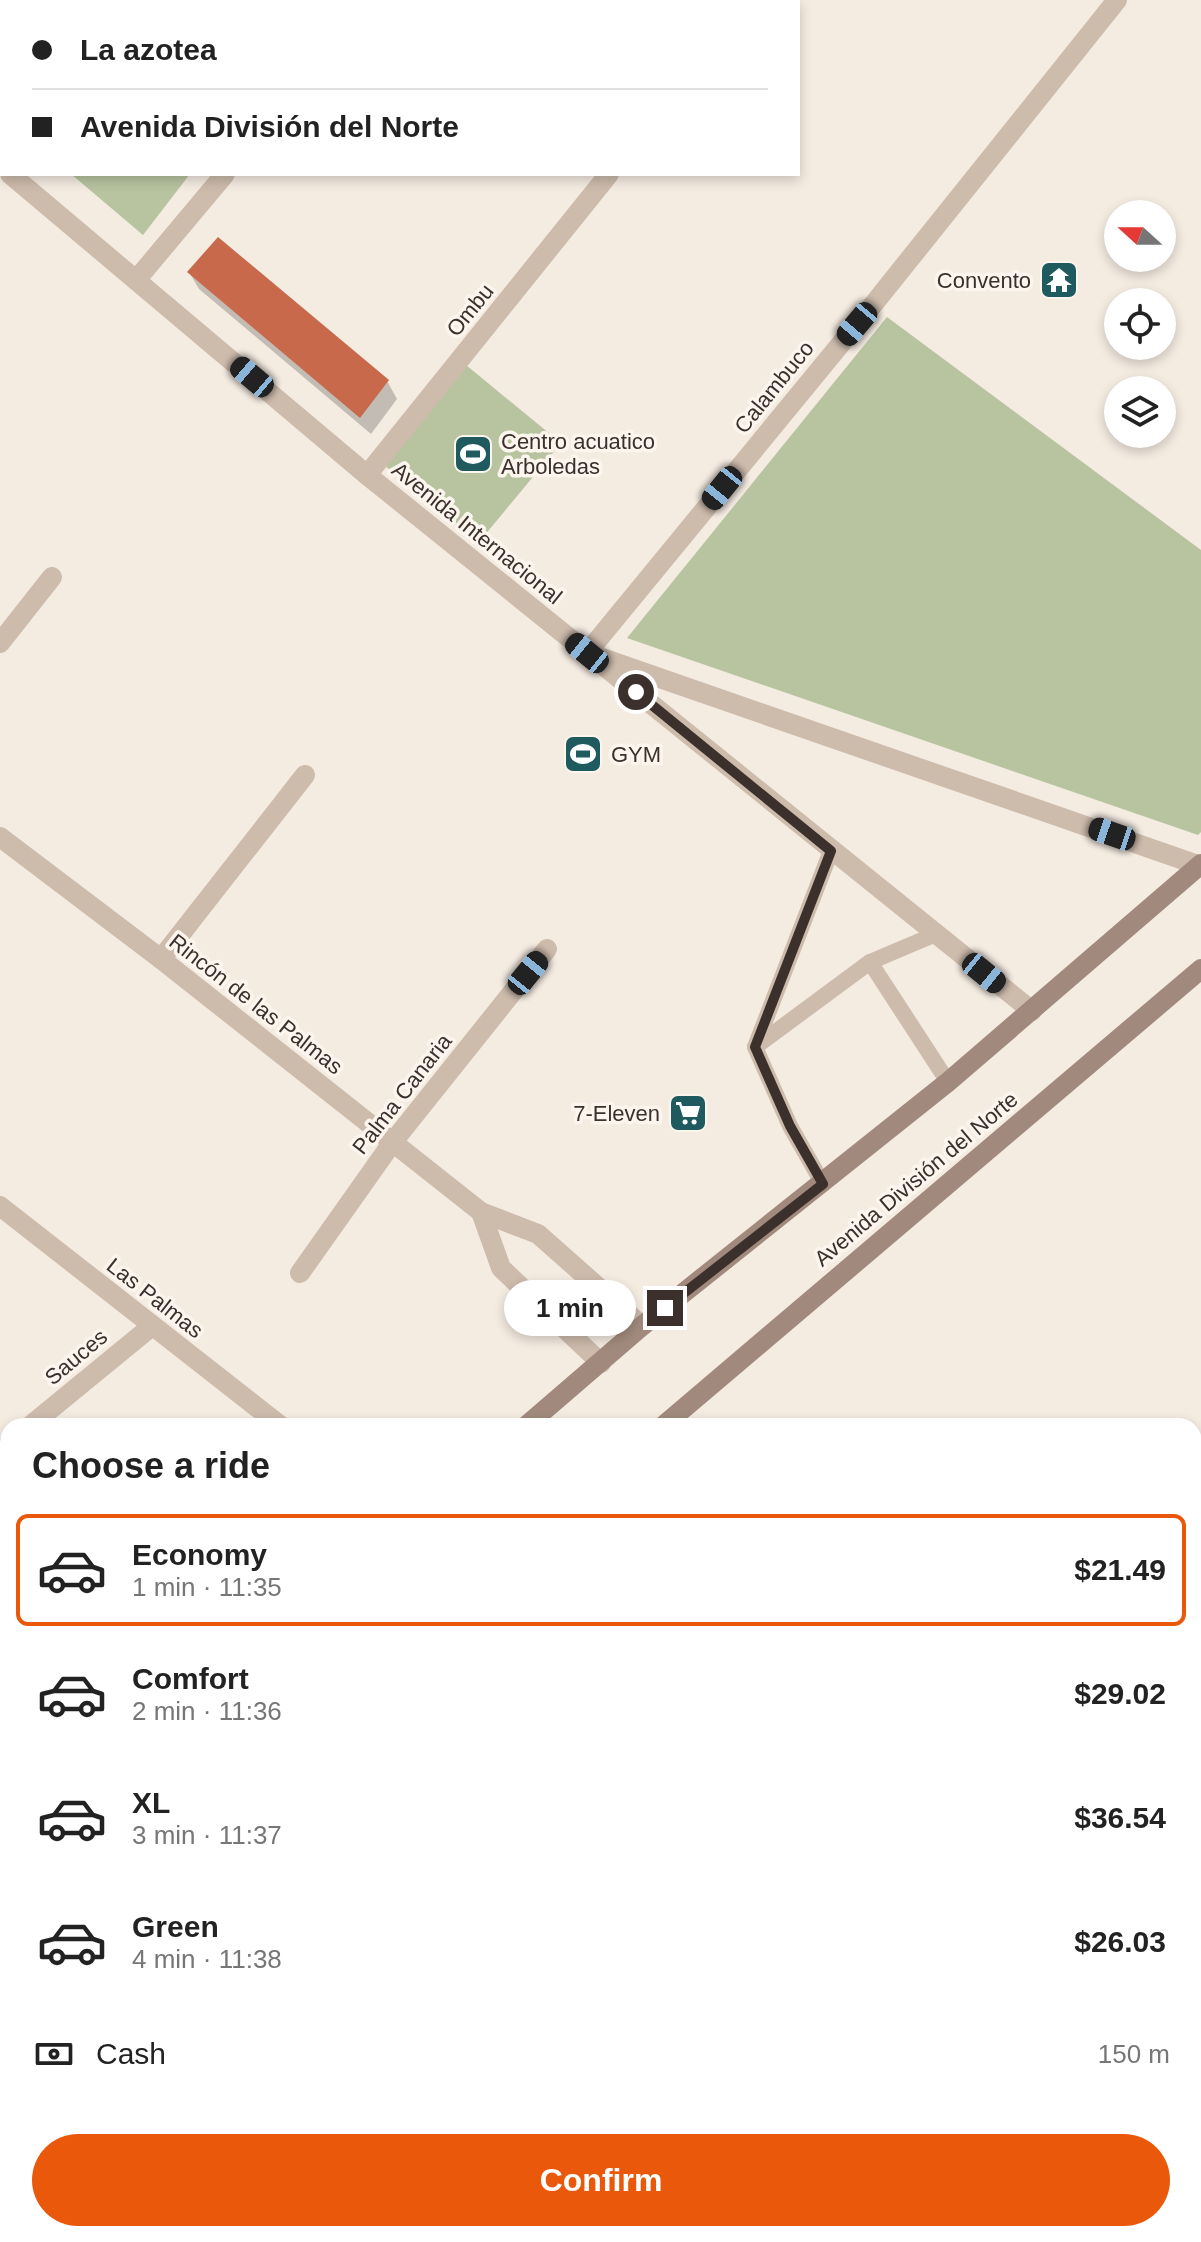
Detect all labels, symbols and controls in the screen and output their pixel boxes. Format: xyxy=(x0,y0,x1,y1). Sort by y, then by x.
text: La azotea xyxy=(80,33,217,66)
text: Avenida División del Norte xyxy=(80,110,459,143)
north arrow xyxy=(1104,200,1176,272)
map controls xyxy=(1104,200,1176,448)
temple icon: Convento xyxy=(1038,259,1080,301)
place label: Convento xyxy=(937,268,1031,293)
street label: Ombu xyxy=(441,279,499,341)
button: locate xyxy=(1104,288,1176,360)
car xyxy=(832,298,882,350)
street label: Calambuco xyxy=(729,336,819,438)
car xyxy=(226,352,278,402)
button: layers xyxy=(1104,376,1176,448)
place label: Centro acuatico Arboledas xyxy=(501,429,655,479)
sports icon: Centro acuatico Arboledas xyxy=(452,433,494,475)
street label: Avenida Internacional xyxy=(387,457,567,609)
car xyxy=(698,462,746,514)
car xyxy=(561,629,613,677)
route start xyxy=(618,674,654,710)
sports icon: GYM xyxy=(562,733,604,775)
place label: GYM xyxy=(611,742,661,767)
car xyxy=(1085,815,1139,853)
street label: Rincón de las Palmas xyxy=(164,929,348,1079)
car xyxy=(504,947,552,999)
car xyxy=(958,949,1010,997)
street label: Palma Canaria xyxy=(347,1028,457,1159)
street label: Avenida División del Norte xyxy=(809,1087,1023,1271)
supermarket icon: 7-Eleven xyxy=(667,1092,709,1134)
place label: 7-Eleven xyxy=(573,1101,660,1126)
street label: Las Palmas xyxy=(102,1253,208,1343)
callout: 1 min xyxy=(505,1280,637,1336)
route end xyxy=(647,1290,683,1326)
text: 1 min xyxy=(536,1293,604,1323)
street label: Sauces xyxy=(40,1324,112,1390)
text: Choose a ride xyxy=(32,1445,270,1486)
icon: car xyxy=(36,1534,108,1606)
text: Economy xyxy=(132,1538,267,1571)
text: $21.49 xyxy=(1074,1553,1166,1586)
text: 1 min · 11:35 xyxy=(132,1572,282,1602)
icon: car xyxy=(36,1658,108,1730)
text: Comfort xyxy=(132,1662,249,1695)
text: $29.02 xyxy=(1074,1677,1166,1710)
text: 2 min · 11:36 xyxy=(132,1696,282,1726)
icon: car xyxy=(36,1782,108,1854)
text: XL xyxy=(132,1786,170,1819)
text: $36.54 xyxy=(1074,1801,1166,1834)
text: 3 min · 11:37 xyxy=(132,1820,282,1850)
icon: car xyxy=(36,1906,108,1978)
text: Green xyxy=(132,1910,219,1943)
text: $26.03 xyxy=(1074,1925,1166,1958)
text: 4 min · 11:38 xyxy=(132,1944,282,1974)
icon: cash xyxy=(32,2032,76,2076)
text: Cash xyxy=(96,2037,166,2070)
text: 150 m xyxy=(1098,2039,1170,2069)
button: Confirm xyxy=(32,2134,1170,2226)

